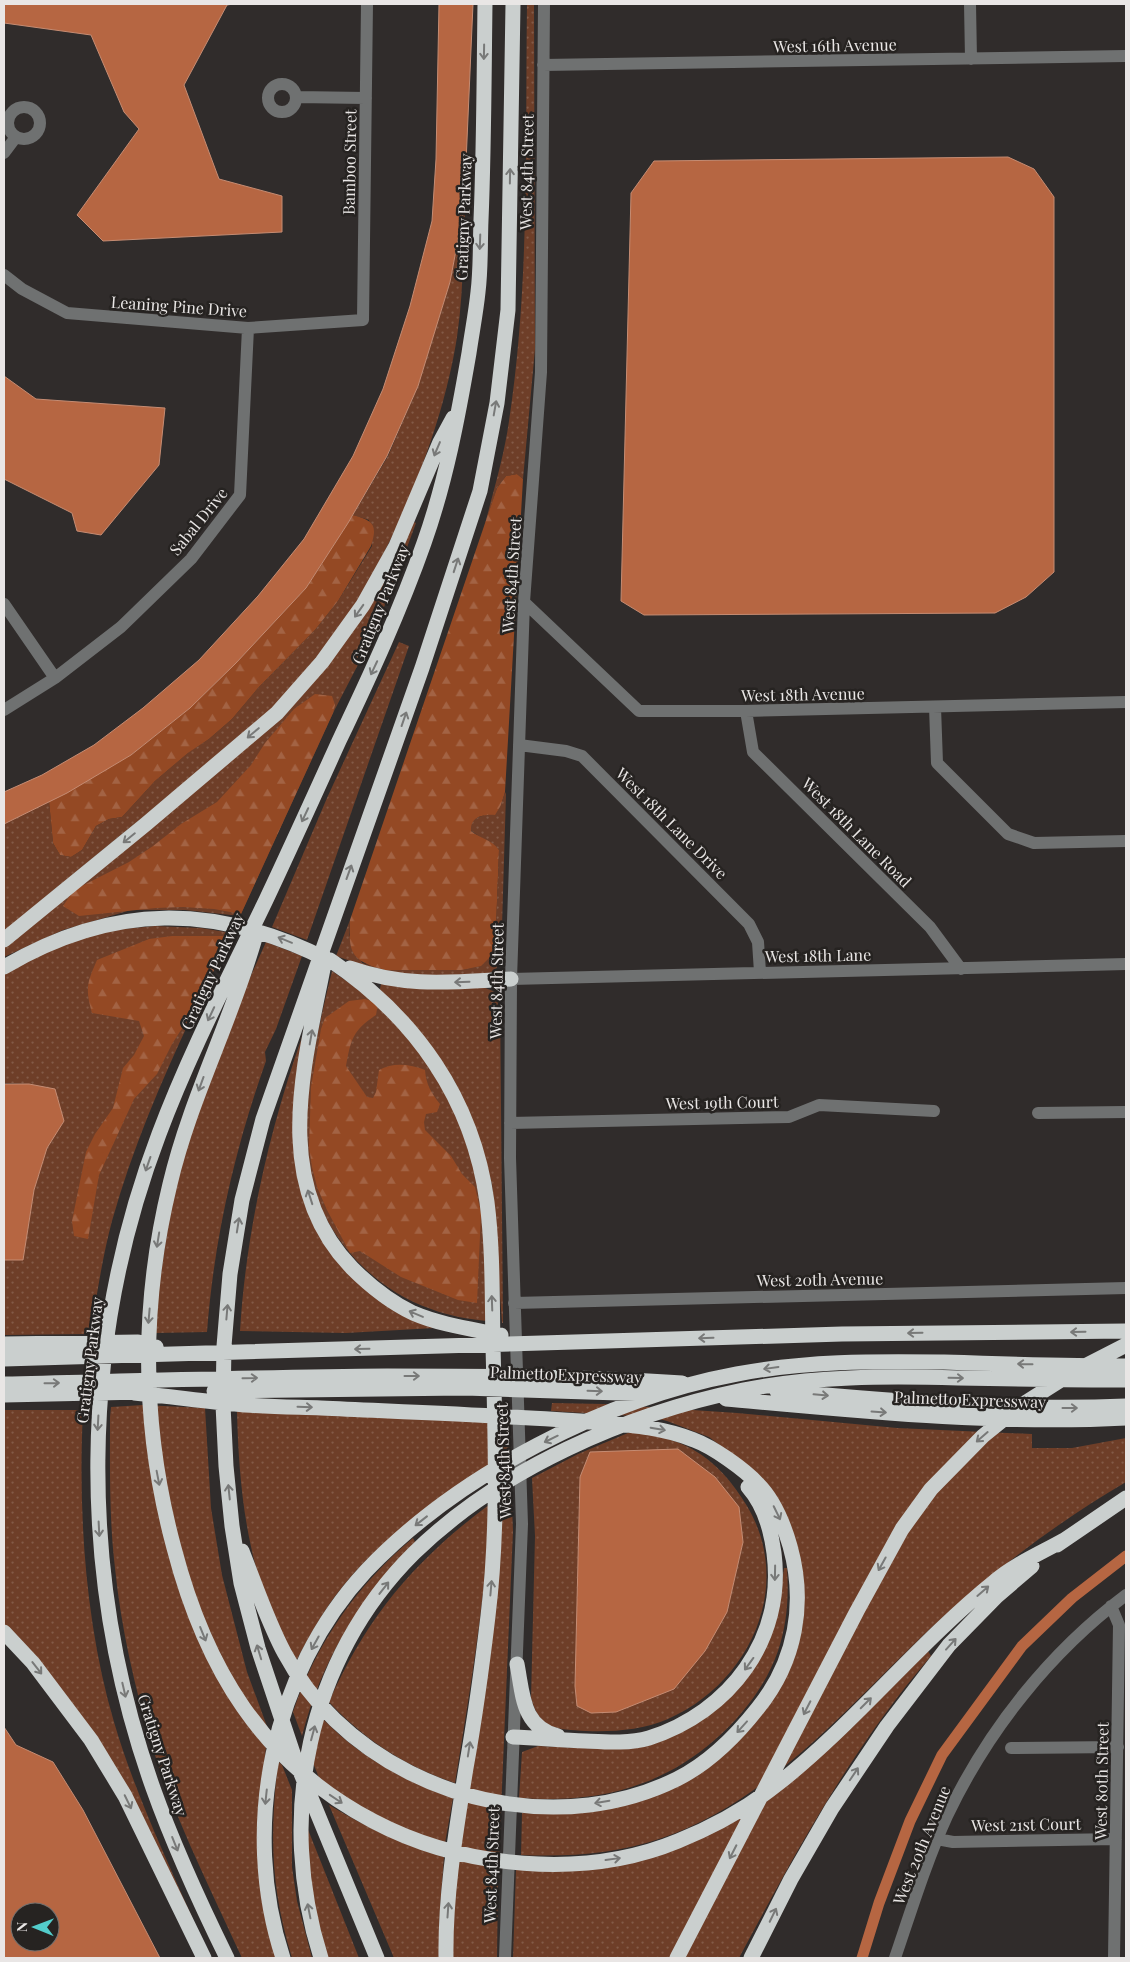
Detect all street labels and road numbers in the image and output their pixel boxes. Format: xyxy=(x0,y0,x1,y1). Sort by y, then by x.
street label: West 16th Avenue xyxy=(772,33,897,57)
street label: Bamboo Street xyxy=(338,109,360,215)
street label: West 84th Street xyxy=(514,113,538,231)
street label: Gratigny Parkway xyxy=(450,153,476,281)
street label: Leaning Pine Drive xyxy=(110,291,248,321)
street label: Sabal Drive xyxy=(164,483,232,559)
street label: West 84th Street xyxy=(496,516,526,635)
street label: Gratigny Parkway xyxy=(346,541,414,667)
street label: West 18th Avenue xyxy=(740,682,865,706)
street label: West 18th Lane Drive xyxy=(611,762,732,883)
street label: West 18th Lane Road xyxy=(797,772,916,891)
street label: Gratigny Parkway xyxy=(176,909,248,1033)
street label: West 84th Street xyxy=(484,922,508,1040)
street label: West 18th Lane xyxy=(764,944,871,966)
street label: West 19th Court xyxy=(664,1091,779,1114)
street label: West 20th Avenue xyxy=(756,1267,883,1291)
street label: Gratigny Parkway xyxy=(71,1296,107,1424)
street label: Palmetto Expressway xyxy=(490,1361,642,1387)
street label: Palmetto Expressway xyxy=(894,1386,1046,1412)
street label: West 84th Street xyxy=(490,1402,516,1520)
street label: Gratigny Parkway xyxy=(133,1691,193,1819)
street label: West 80th Street xyxy=(1089,1722,1113,1841)
street label: West 20th Avenue xyxy=(887,1782,954,1909)
street label: West 84th Street xyxy=(478,1806,504,1924)
street label: West 21st Court xyxy=(970,1813,1081,1835)

